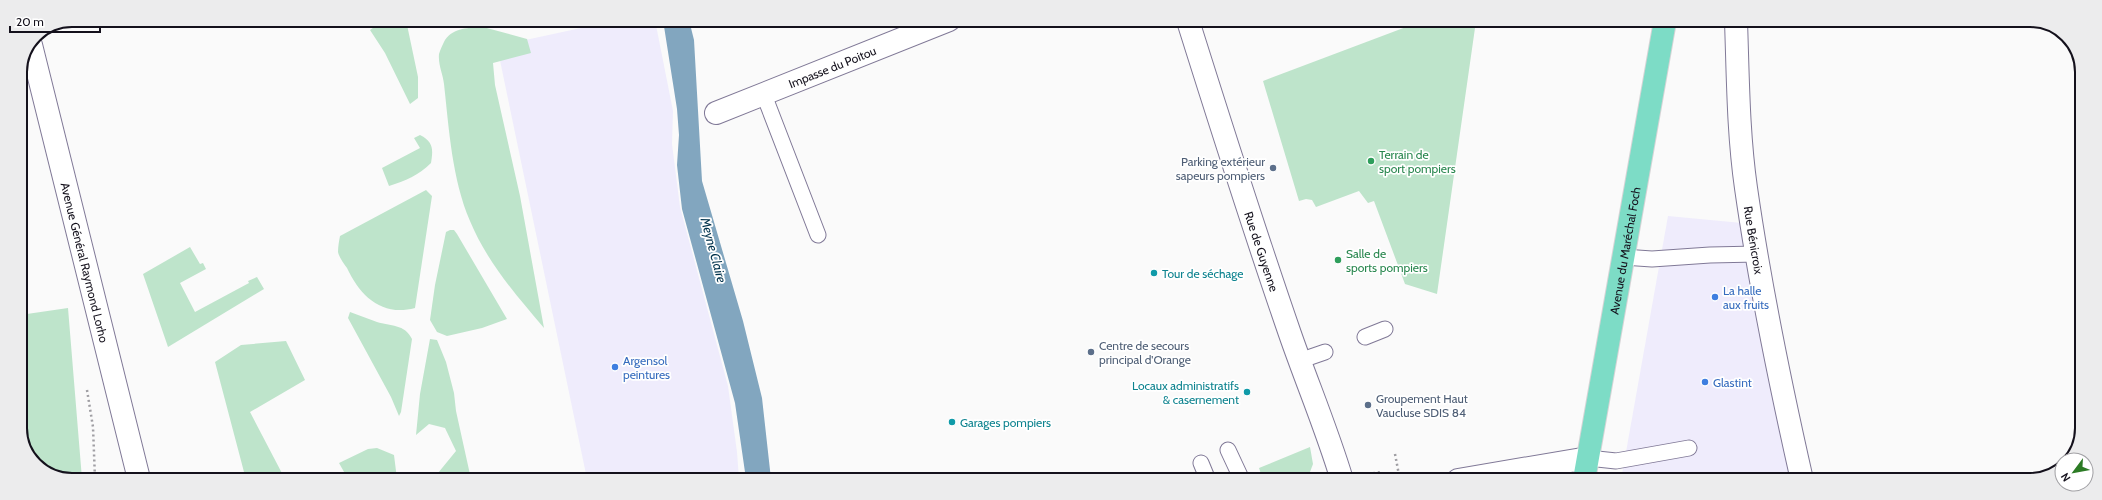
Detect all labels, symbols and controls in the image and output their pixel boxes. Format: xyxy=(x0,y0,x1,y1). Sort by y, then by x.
scale bar xyxy=(10,8,100,34)
text: 20 m xyxy=(16,14,44,29)
street label: Impasse du Poitou xyxy=(786,42,878,91)
place label: Terrain de sport pompiers xyxy=(1379,147,1456,176)
place label: Parking extérieur sapeurs pompiers xyxy=(1176,154,1265,183)
marker: Terrain de sport pompiers xyxy=(1366,156,1376,166)
marker: Parking extérieur sapeurs pompiers xyxy=(1268,163,1278,173)
street label: Avenue Général Raymond Lorho xyxy=(58,181,112,344)
street label: Avenue du Maréchal Foch xyxy=(1606,186,1643,316)
street label: Rue Bénicroix xyxy=(1741,205,1767,276)
street label: Rue de Guyenne xyxy=(1242,209,1282,293)
water label: Meyne Claire xyxy=(697,215,730,284)
place label: Salle de sports pompiers xyxy=(1346,246,1428,275)
marker: Salle de sports pompiers xyxy=(1333,255,1343,265)
place label: Tour de séchage xyxy=(1162,266,1243,281)
marker: Tour de séchage xyxy=(1149,268,1159,278)
place label: La halle aux fruits xyxy=(1723,283,1769,312)
marker: La halle aux fruits xyxy=(1710,292,1720,302)
place label: Centre de secours principal d'Orange xyxy=(1099,338,1191,367)
marker: Centre de secours principal d'Orange xyxy=(1086,347,1096,357)
place label: Argensol peintures xyxy=(623,353,670,382)
marker: Argensol peintures xyxy=(610,362,620,372)
place label: Glastint xyxy=(1713,375,1752,390)
marker: Glastint xyxy=(1700,377,1710,387)
place label: Locaux administratifs & casernement xyxy=(1132,378,1239,407)
marker: Locaux administratifs & casernement xyxy=(1242,387,1252,397)
place label: Groupement Haut Vaucluse SDIS 84 xyxy=(1376,391,1468,420)
marker: Groupement Haut Vaucluse SDIS 84 xyxy=(1363,400,1373,410)
place label: Garages pompiers xyxy=(960,415,1051,430)
marker: Garages pompiers xyxy=(947,417,957,427)
north arrow xyxy=(2054,452,2094,492)
text: N xyxy=(2058,470,2074,484)

